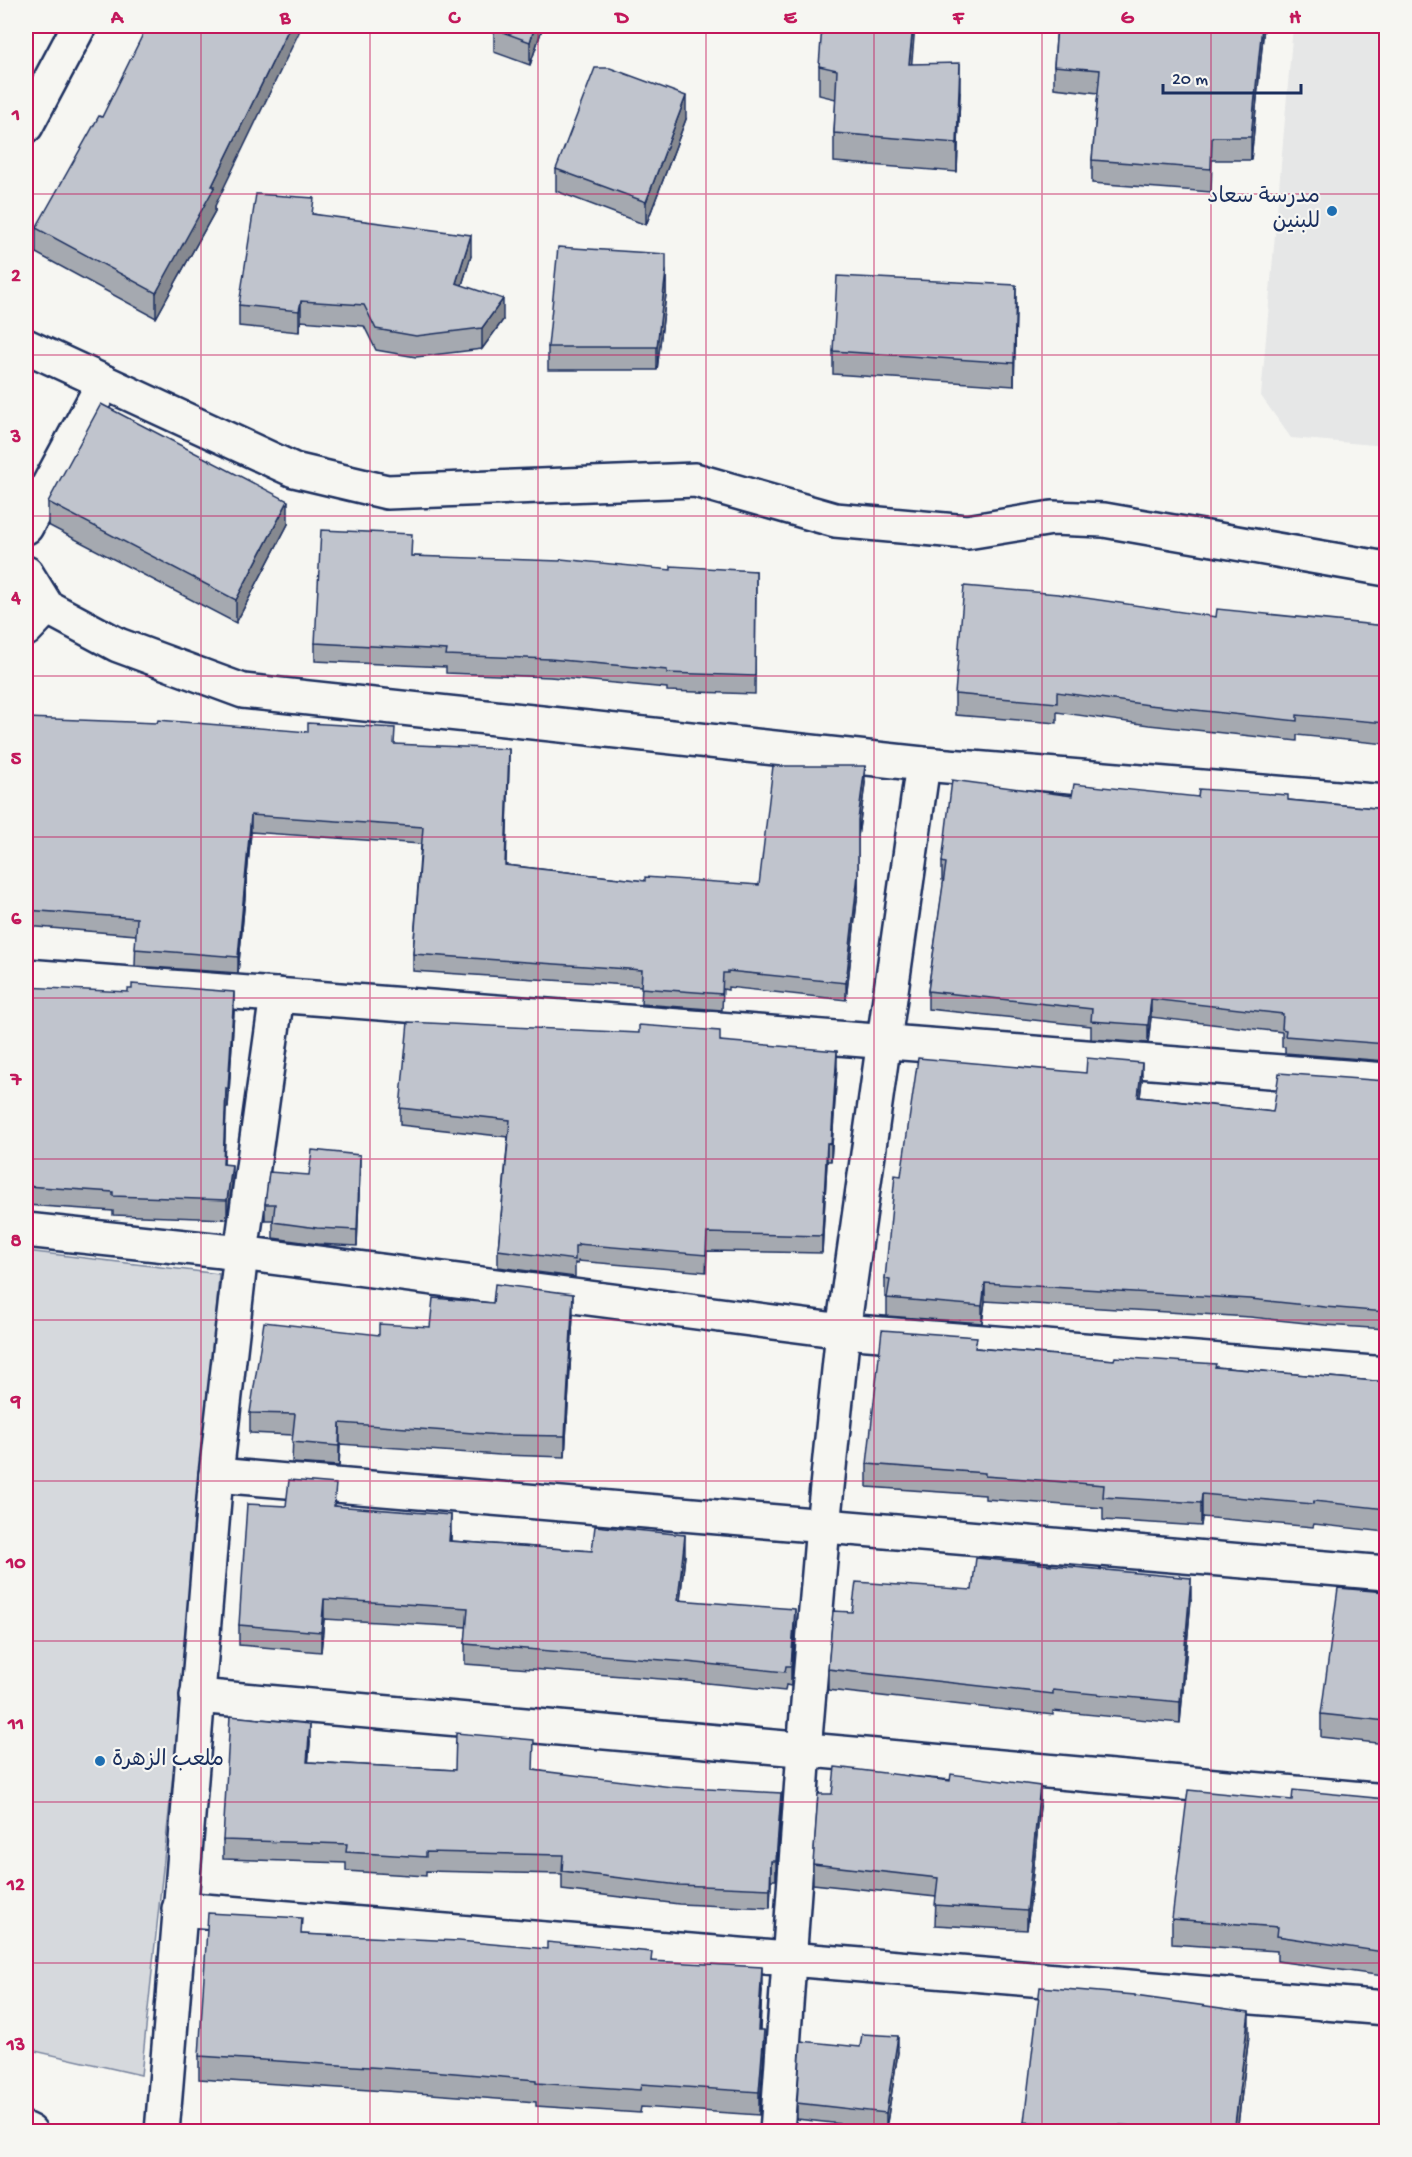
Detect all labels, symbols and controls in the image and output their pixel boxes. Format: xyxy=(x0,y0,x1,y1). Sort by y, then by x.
text: A xyxy=(110,8,125,31)
text: B xyxy=(279,8,291,31)
text: C xyxy=(448,8,462,31)
text: D xyxy=(613,8,629,31)
text: E xyxy=(784,8,798,31)
text: F xyxy=(952,8,965,31)
text: G xyxy=(1121,8,1135,31)
text: H xyxy=(1289,8,1301,31)
scale bar xyxy=(1163,57,1301,95)
text: 20 m xyxy=(1172,70,1208,91)
text: 1 xyxy=(11,105,20,128)
place label: مدرسة سعاد للبنين xyxy=(1207,185,1320,236)
marker: مدرسة سعاد للبنين xyxy=(1325,204,1339,218)
text: 2 xyxy=(11,266,21,289)
text: 3 xyxy=(10,427,21,450)
text: 4 xyxy=(10,588,21,611)
text: 5 xyxy=(11,749,22,772)
text: 6 xyxy=(11,909,22,932)
text: 7 xyxy=(10,1070,23,1093)
text: 8 xyxy=(11,1231,22,1254)
text: 9 xyxy=(10,1392,21,1415)
text: 10 xyxy=(5,1553,26,1576)
text: 11 xyxy=(7,1714,24,1737)
place label: ملعب الزهرة xyxy=(112,1748,224,1774)
marker: ملعب الزهرة xyxy=(93,1754,107,1768)
text: 12 xyxy=(6,1875,25,1898)
text: 13 xyxy=(6,2035,25,2058)

